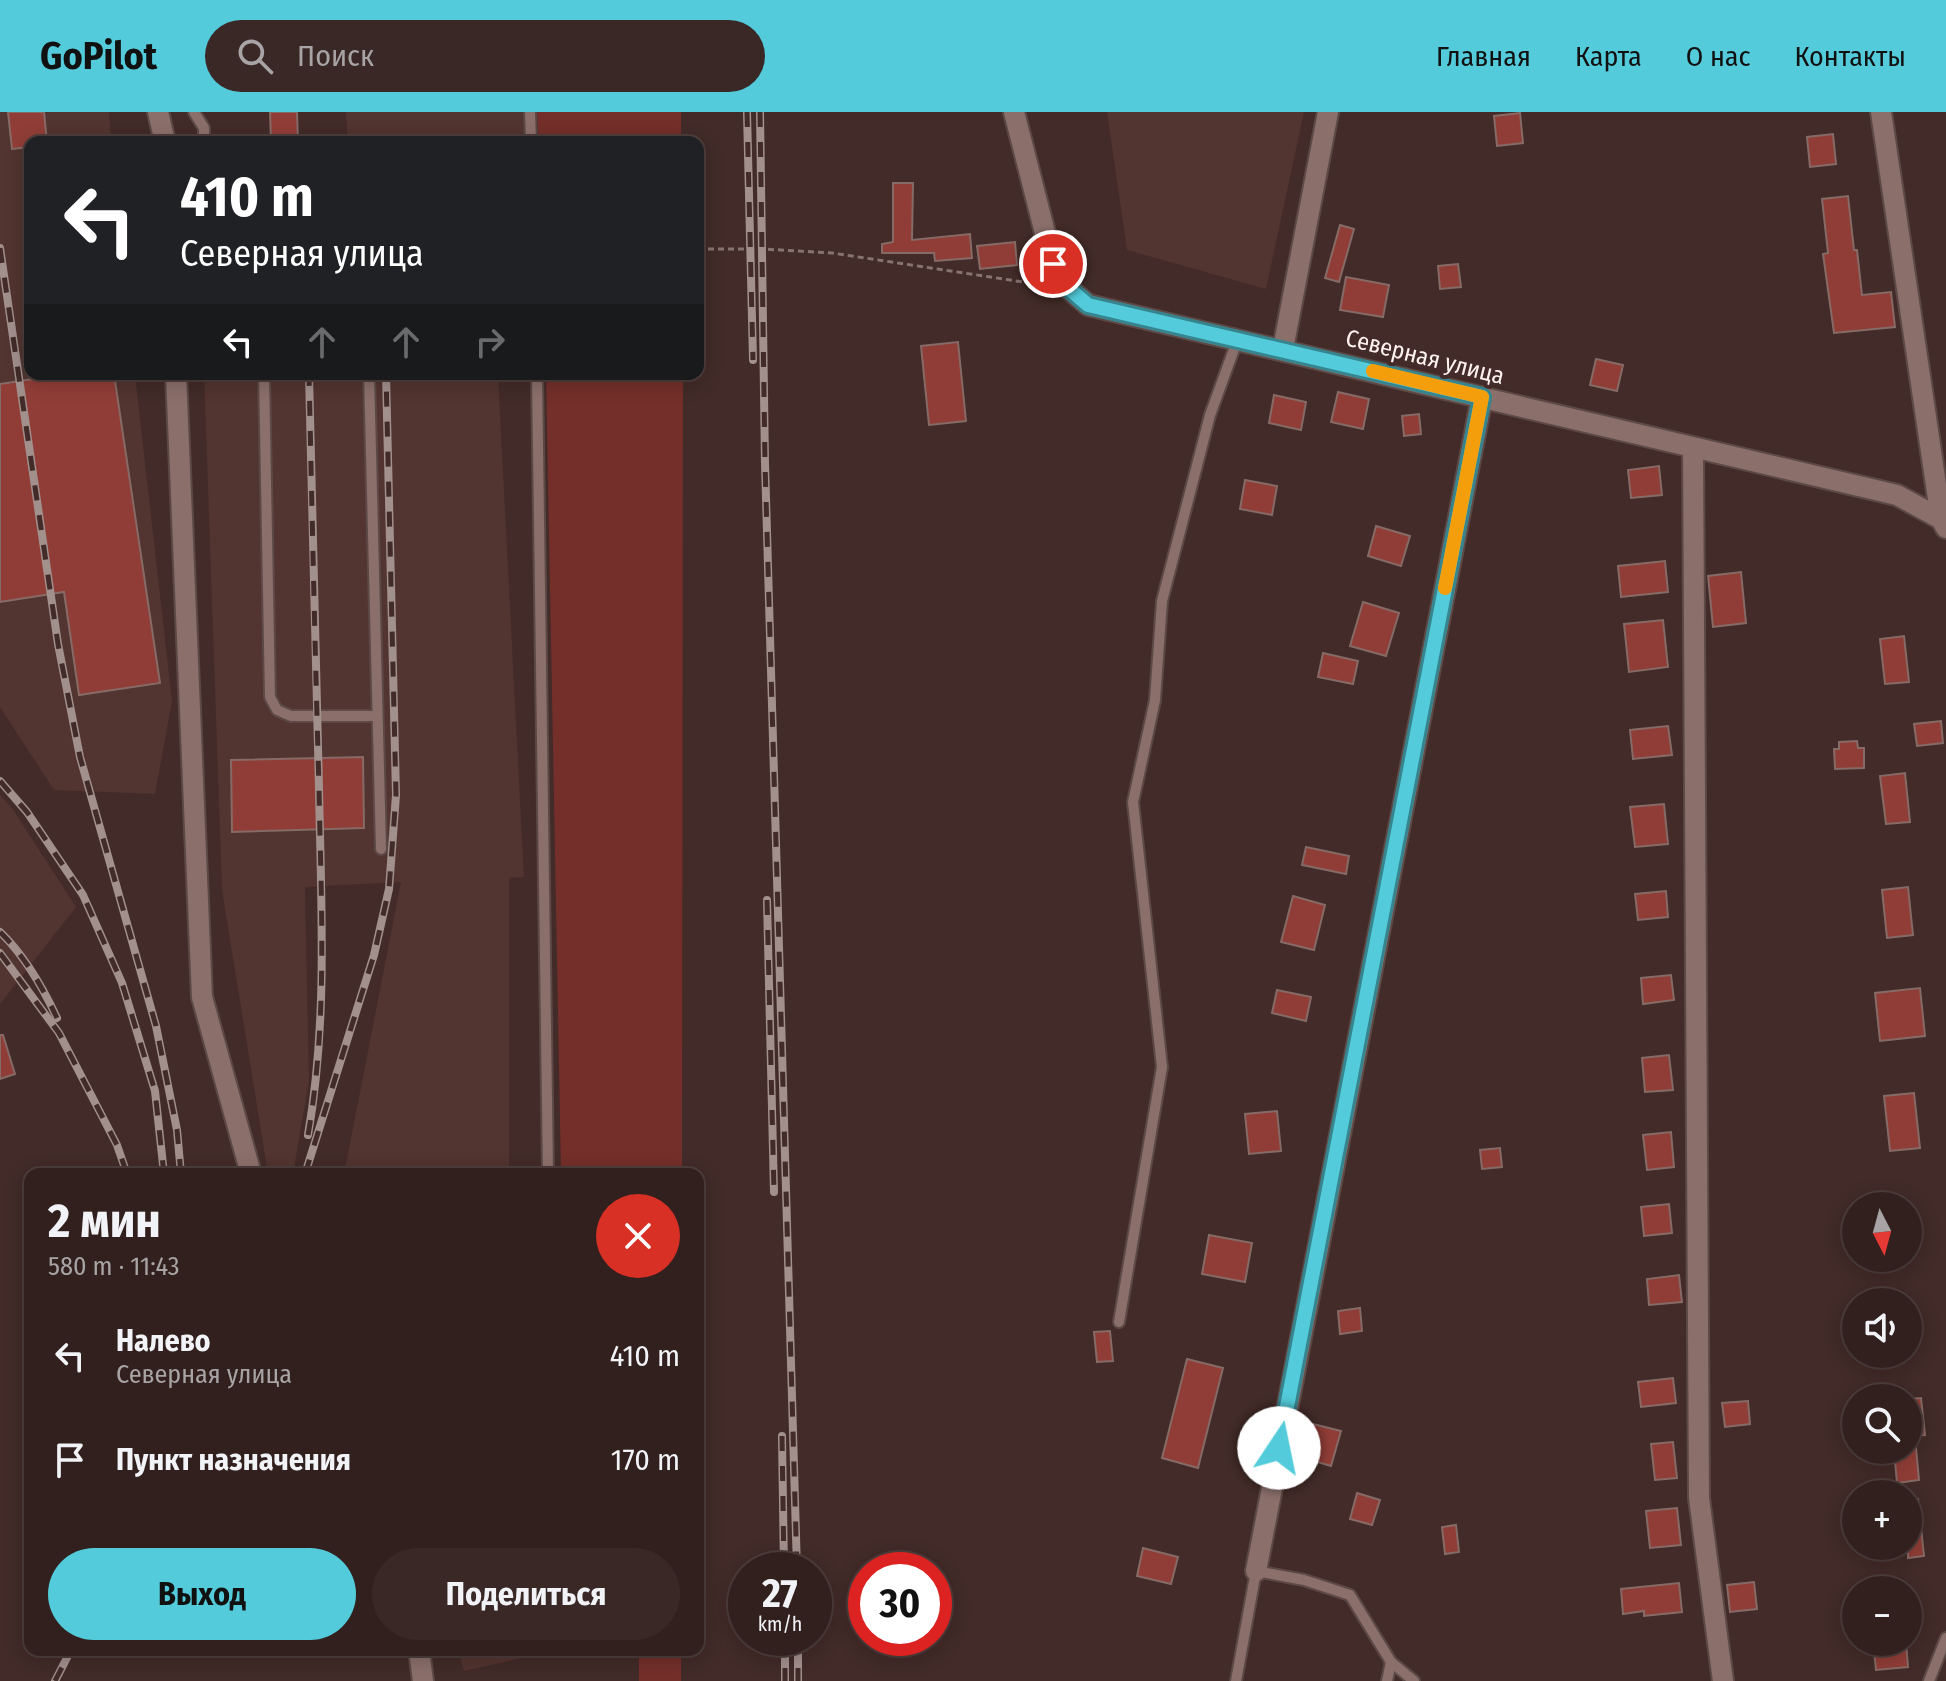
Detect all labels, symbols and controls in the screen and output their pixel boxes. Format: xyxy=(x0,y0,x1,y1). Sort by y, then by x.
search box xyxy=(205,20,765,92)
text: GoPilot xyxy=(40,33,157,79)
icon: search xyxy=(233,34,277,78)
text: Поиск xyxy=(297,38,374,74)
text: Главная xyxy=(1436,40,1531,73)
text: Карта xyxy=(1575,40,1642,73)
text: О нас xyxy=(1686,40,1751,73)
text: Контакты xyxy=(1795,40,1906,73)
text: 410 m xyxy=(180,164,314,231)
icon: left xyxy=(48,168,152,272)
pin xyxy=(1019,230,1087,298)
text: Северная улица xyxy=(180,232,424,276)
icon: arrive xyxy=(1031,242,1075,286)
icon: left xyxy=(216,320,260,364)
icon: ahead xyxy=(300,320,344,364)
icon: ahead xyxy=(384,320,428,364)
icon: right xyxy=(468,320,512,364)
street label: Северная улица xyxy=(1343,324,1507,390)
text: 2 мин xyxy=(48,1192,161,1250)
north arrow xyxy=(1842,1192,1922,1272)
map controls xyxy=(1842,1192,1922,1656)
button: close xyxy=(596,1194,680,1278)
text: 580 m · 11:43 xyxy=(48,1251,180,1282)
button: sound xyxy=(1842,1288,1922,1368)
text: Налево xyxy=(116,1323,211,1359)
icon: left xyxy=(48,1334,92,1378)
text: 410 m xyxy=(610,1338,680,1374)
text: Северная улица xyxy=(116,1359,292,1390)
button: search xyxy=(1842,1384,1922,1464)
position arrow xyxy=(1237,1406,1321,1490)
icon: arrive xyxy=(48,1438,92,1482)
text: Пункт назначения xyxy=(116,1442,351,1478)
text: 170 m xyxy=(611,1442,680,1478)
button: + xyxy=(1842,1480,1922,1560)
button: Выход xyxy=(48,1548,356,1640)
button: Поделиться xyxy=(372,1548,680,1640)
speed limit sign: 30 xyxy=(848,1552,952,1656)
text: 27 xyxy=(762,1570,798,1618)
button: − xyxy=(1842,1576,1922,1656)
text: km/h xyxy=(758,1612,802,1636)

